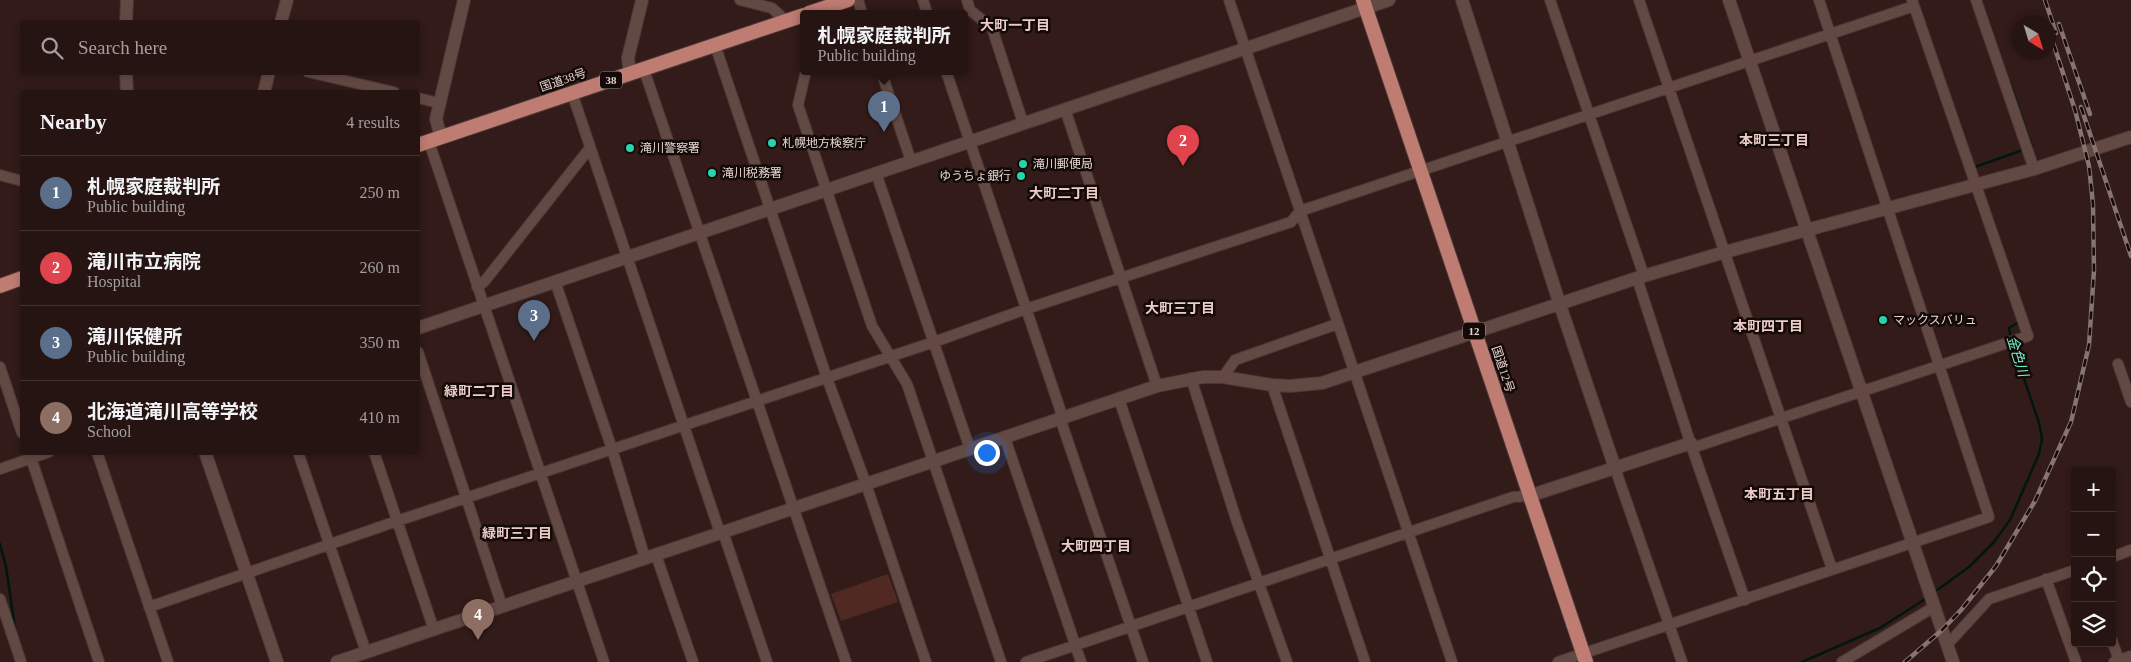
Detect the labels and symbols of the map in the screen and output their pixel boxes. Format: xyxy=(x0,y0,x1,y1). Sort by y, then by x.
north arrow xyxy=(2011,15,2056,60)
district label: 大町一丁目 xyxy=(980,18,1050,33)
street label: 国道38号 xyxy=(538,66,588,94)
road number: 38 xyxy=(600,72,622,88)
pin: 1 xyxy=(868,91,900,132)
pin: 2 xyxy=(1167,125,1199,166)
district label: 本町三丁目 xyxy=(1739,133,1809,148)
place label: 札幌地方検察庁 xyxy=(782,136,866,150)
marker: 札幌地方検察庁 xyxy=(766,137,778,149)
place label: 滝川警察署 xyxy=(640,141,700,155)
marker: 滝川警察署 xyxy=(624,142,636,154)
place label: 滝川郵便局 xyxy=(1033,157,1093,171)
marker: 滝川郵便局 xyxy=(1017,158,1029,170)
place label: 滝川税務署 xyxy=(722,166,782,180)
marker: 滝川税務署 xyxy=(706,167,718,179)
place label: ゆうちょ銀行 xyxy=(939,169,1011,183)
marker: ゆうちょ銀行 xyxy=(1015,170,1027,182)
district label: 大町二丁目 xyxy=(1029,186,1099,201)
pin: 3 xyxy=(518,300,550,341)
district label: 大町三丁目 xyxy=(1145,301,1215,316)
place label: マックスバリュ xyxy=(1893,313,1977,327)
marker: マックスバリュ xyxy=(1877,314,1889,326)
district label: 本町四丁目 xyxy=(1733,319,1803,334)
road number: 12 xyxy=(1463,322,1485,340)
water label: 金色川 xyxy=(2004,334,2031,380)
street label: 国道12号 xyxy=(1489,344,1517,394)
district label: 緑町二丁目 xyxy=(444,384,514,399)
your location xyxy=(974,440,1000,466)
district label: 本町五丁目 xyxy=(1744,487,1814,502)
district label: 緑町三丁目 xyxy=(482,526,552,541)
district label: 大町四丁目 xyxy=(1061,539,1131,554)
pin: 4 xyxy=(462,599,494,640)

